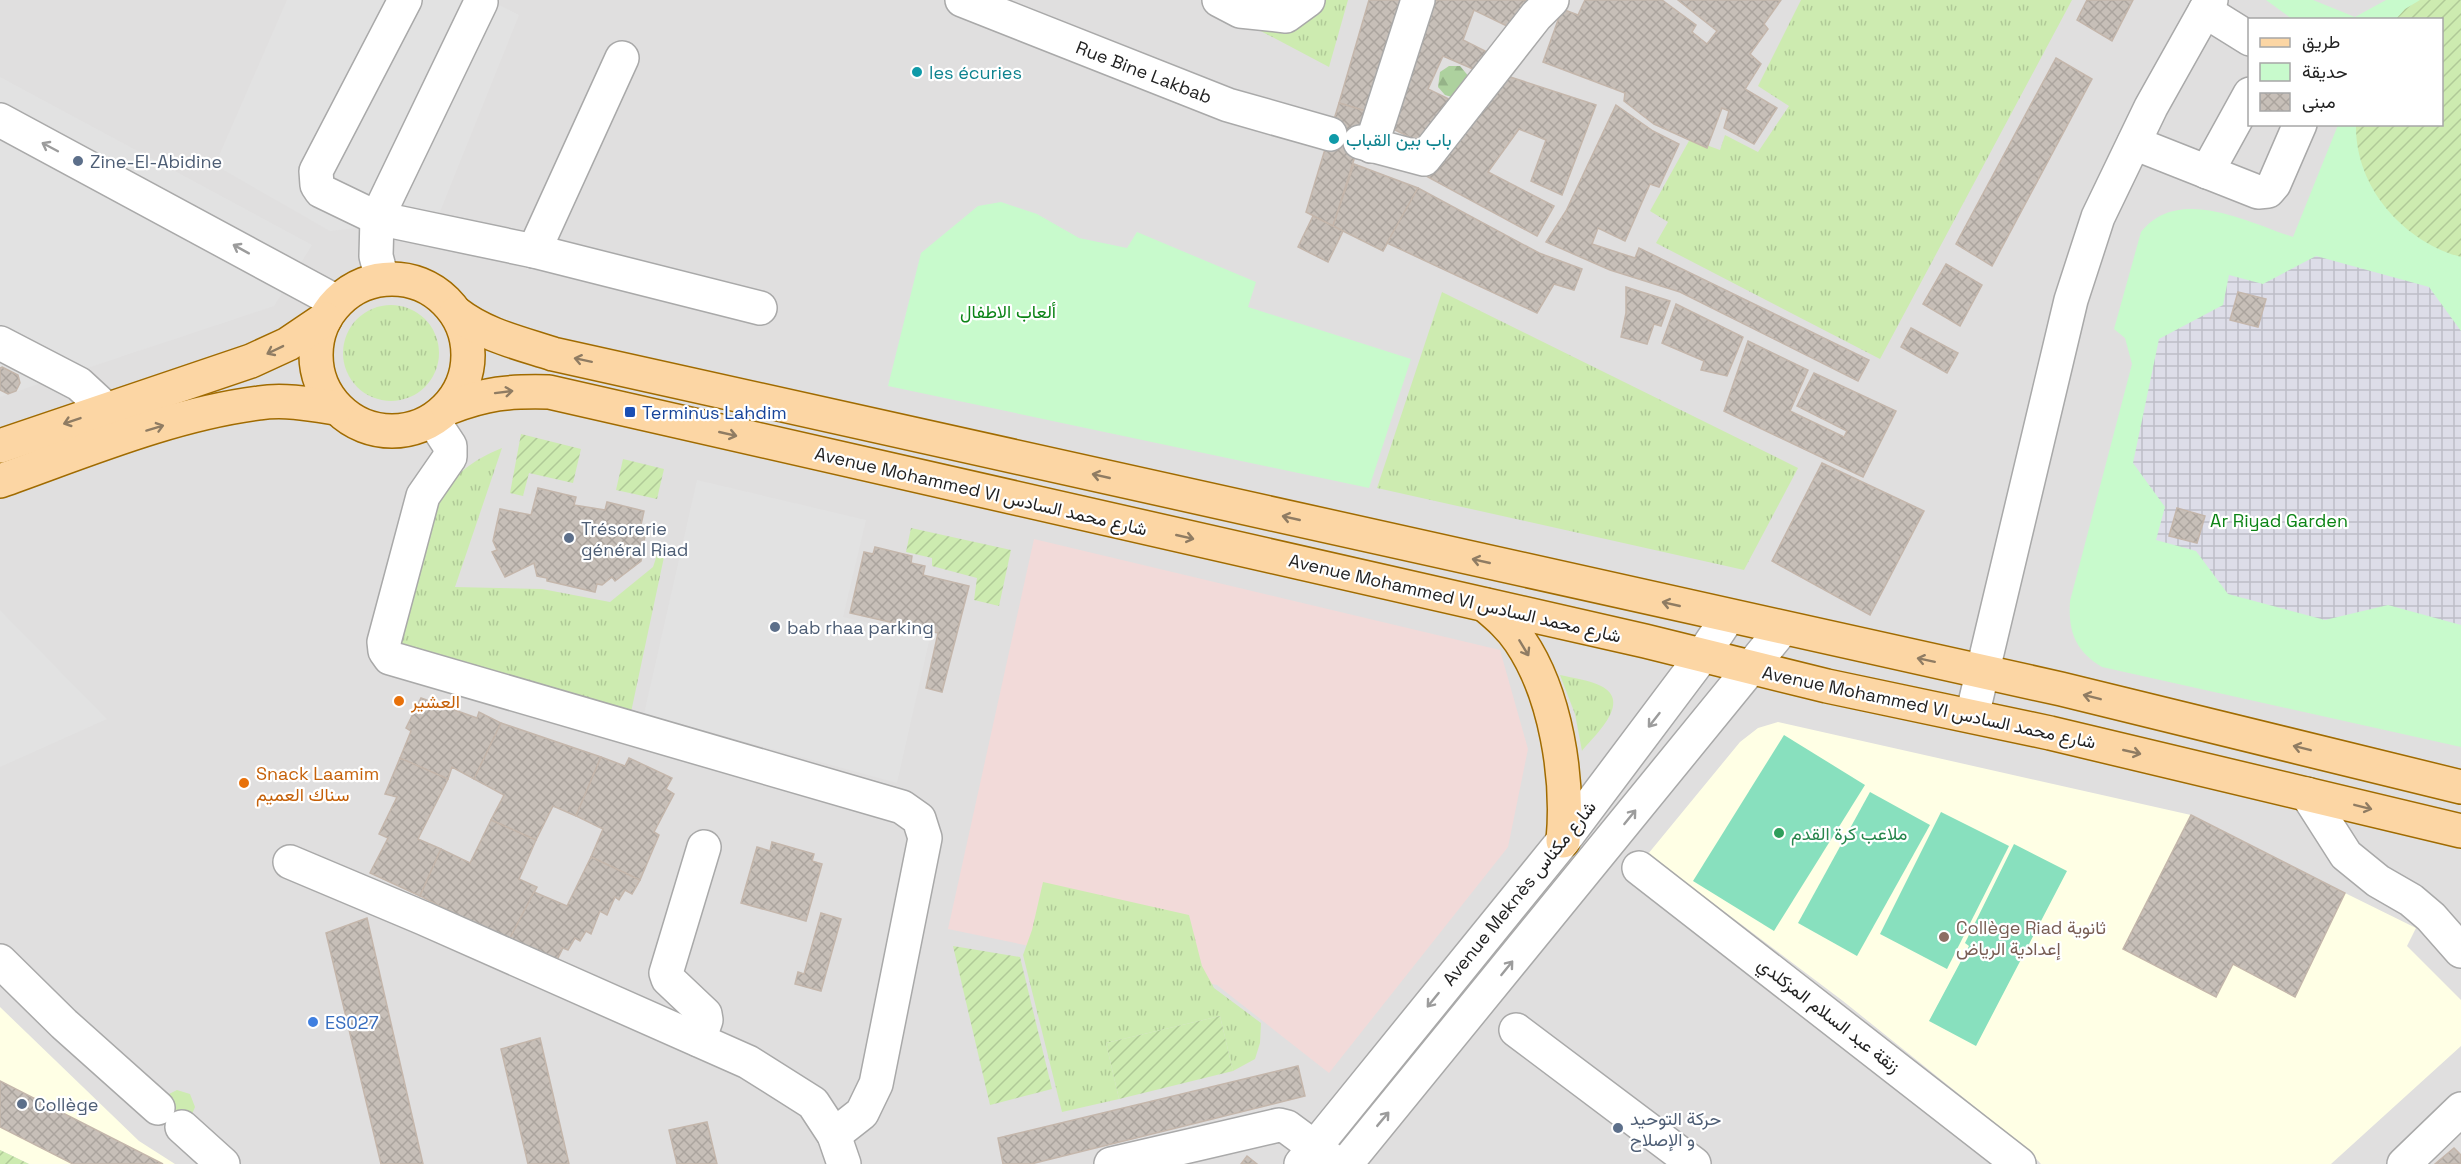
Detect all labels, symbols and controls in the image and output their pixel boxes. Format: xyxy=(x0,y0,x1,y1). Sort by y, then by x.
legend xyxy=(2248,18,2443,126)
text: طريق xyxy=(2302,30,2340,53)
street label: Rue Bine Lakbab xyxy=(1073,36,1215,108)
text: حديقة xyxy=(2302,60,2348,83)
place label: les écuries xyxy=(929,61,1022,84)
marker: les écuries xyxy=(910,65,924,79)
text: مبنى xyxy=(2302,90,2336,113)
place label: باب بين القباب xyxy=(1346,128,1451,151)
marker: باب بين القباب xyxy=(1327,132,1341,146)
one-way arrow xyxy=(42,141,59,153)
place label: Zine-El-Abidine xyxy=(90,150,222,173)
marker: Zine-El-Abidine xyxy=(71,154,85,168)
one-way arrow xyxy=(232,243,250,254)
park label: ألعاب الاطفال xyxy=(960,300,1056,323)
one-way arrow xyxy=(267,344,285,356)
one-way arrow xyxy=(574,354,593,365)
one-way arrow xyxy=(494,387,513,398)
place label: Terminus Lahdim xyxy=(642,401,787,424)
marker: Terminus Lahdim xyxy=(623,405,637,419)
one-way arrow xyxy=(63,416,81,427)
one-way arrow xyxy=(145,422,164,433)
one-way arrow xyxy=(718,428,737,440)
street label: Avenue Mohammed VI شارع محمد السادس xyxy=(812,442,1149,541)
one-way arrow xyxy=(1091,469,1110,481)
park label: Ar Riyad Garden xyxy=(2210,509,2348,532)
one-way arrow xyxy=(1282,512,1301,524)
place label: Trésorerie général Riad xyxy=(581,517,688,561)
marker: Trésorerie général Riad xyxy=(562,531,576,545)
one-way arrow xyxy=(1174,532,1194,543)
street label: Avenue Mohammed VI شارع محمد السادس xyxy=(1286,549,1623,648)
one-way arrow xyxy=(1472,555,1491,567)
one-way arrow xyxy=(1662,598,1682,609)
place label: bab rhaa parking xyxy=(787,616,934,639)
marker: bab rhaa parking xyxy=(768,620,782,634)
one-way arrow xyxy=(1518,639,1530,656)
one-way arrow xyxy=(1917,653,1936,665)
street label: Avenue Mohammed VI شارع محمد السادس xyxy=(1760,660,2098,755)
place label: العشير xyxy=(410,690,460,713)
one-way arrow xyxy=(2083,690,2102,702)
marker: العشير xyxy=(392,694,406,708)
one-way arrow xyxy=(1648,711,1660,727)
one-way arrow xyxy=(2293,742,2312,754)
one-way arrow xyxy=(2122,747,2141,759)
place label: Snack Laamim سناك العميم xyxy=(256,762,379,807)
marker: Snack Laamim سناك العميم xyxy=(237,776,251,790)
street label: Avenue Meknès شارع مكناس xyxy=(1437,796,1602,991)
one-way arrow xyxy=(2353,802,2372,814)
one-way arrow xyxy=(1623,810,1637,825)
place label: ملاعب كرة القدم xyxy=(1791,822,1907,846)
marker: ملاعب كرة القدم xyxy=(1772,826,1786,840)
place label: Collège Riad ثانوية إعدادية الرياض xyxy=(1956,916,2106,961)
marker: Collège Riad ثانوية إعدادية الرياض xyxy=(1937,930,1951,944)
street label: زنقة عبد السلام المزكلدي xyxy=(1751,952,1905,1081)
one-way arrow xyxy=(1500,961,1514,976)
one-way arrow xyxy=(1427,992,1440,1008)
place label: ES027 xyxy=(325,1011,379,1034)
marker: ES027 xyxy=(306,1015,320,1029)
place label: Collège xyxy=(34,1093,98,1116)
marker: Collège xyxy=(15,1097,29,1111)
place label: حركة التوحيد و الإصلاح xyxy=(1630,1107,1721,1152)
one-way arrow xyxy=(1376,1111,1389,1127)
marker: حركة التوحيد و الإصلاح xyxy=(1611,1121,1625,1135)

